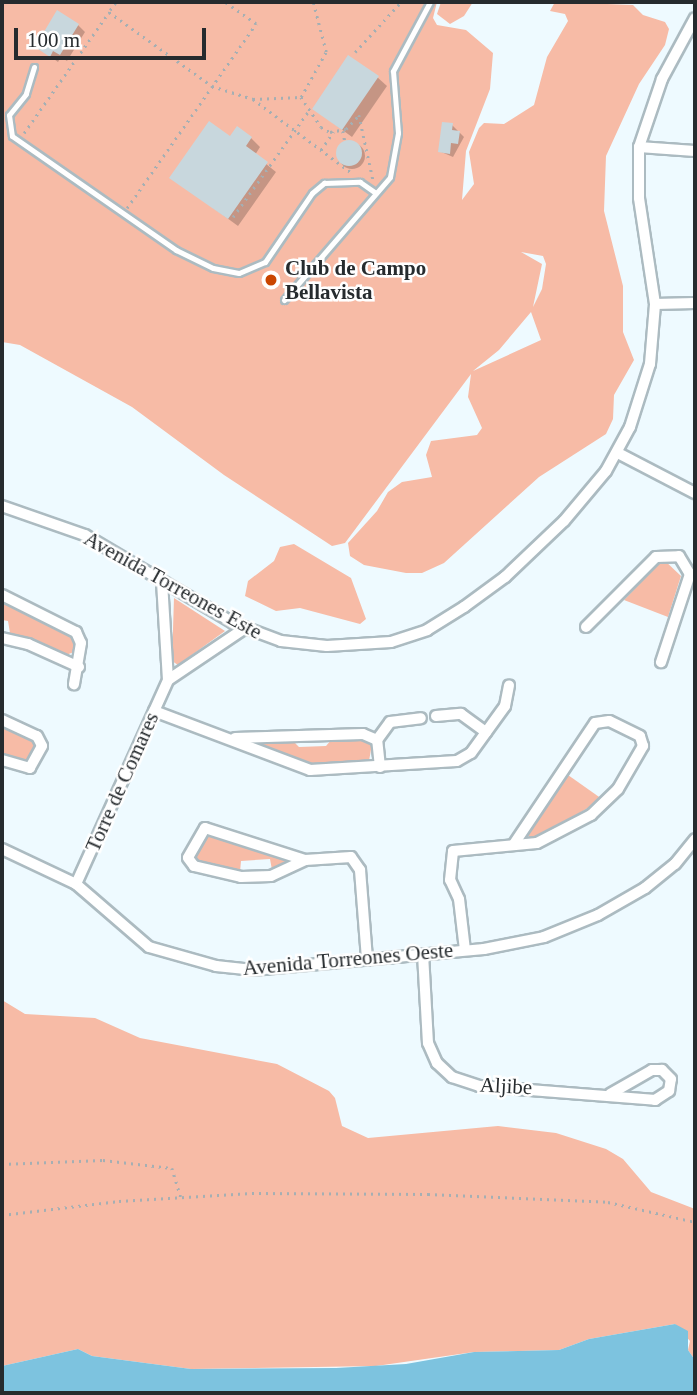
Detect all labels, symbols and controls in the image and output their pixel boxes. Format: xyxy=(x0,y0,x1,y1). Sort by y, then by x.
scale bar xyxy=(18,14,210,58)
text: 100 m xyxy=(27,28,80,52)
place label: Club de Campo Bellavista xyxy=(285,255,426,305)
marker: Club de Campo Bellavista xyxy=(263,272,279,288)
street label: Avenida Torreones Este xyxy=(79,526,267,644)
street label: Torre de Comares xyxy=(80,708,164,856)
street label: Avenida Torreones Oeste xyxy=(242,937,454,981)
street label: Aljibe xyxy=(479,1072,533,1100)

